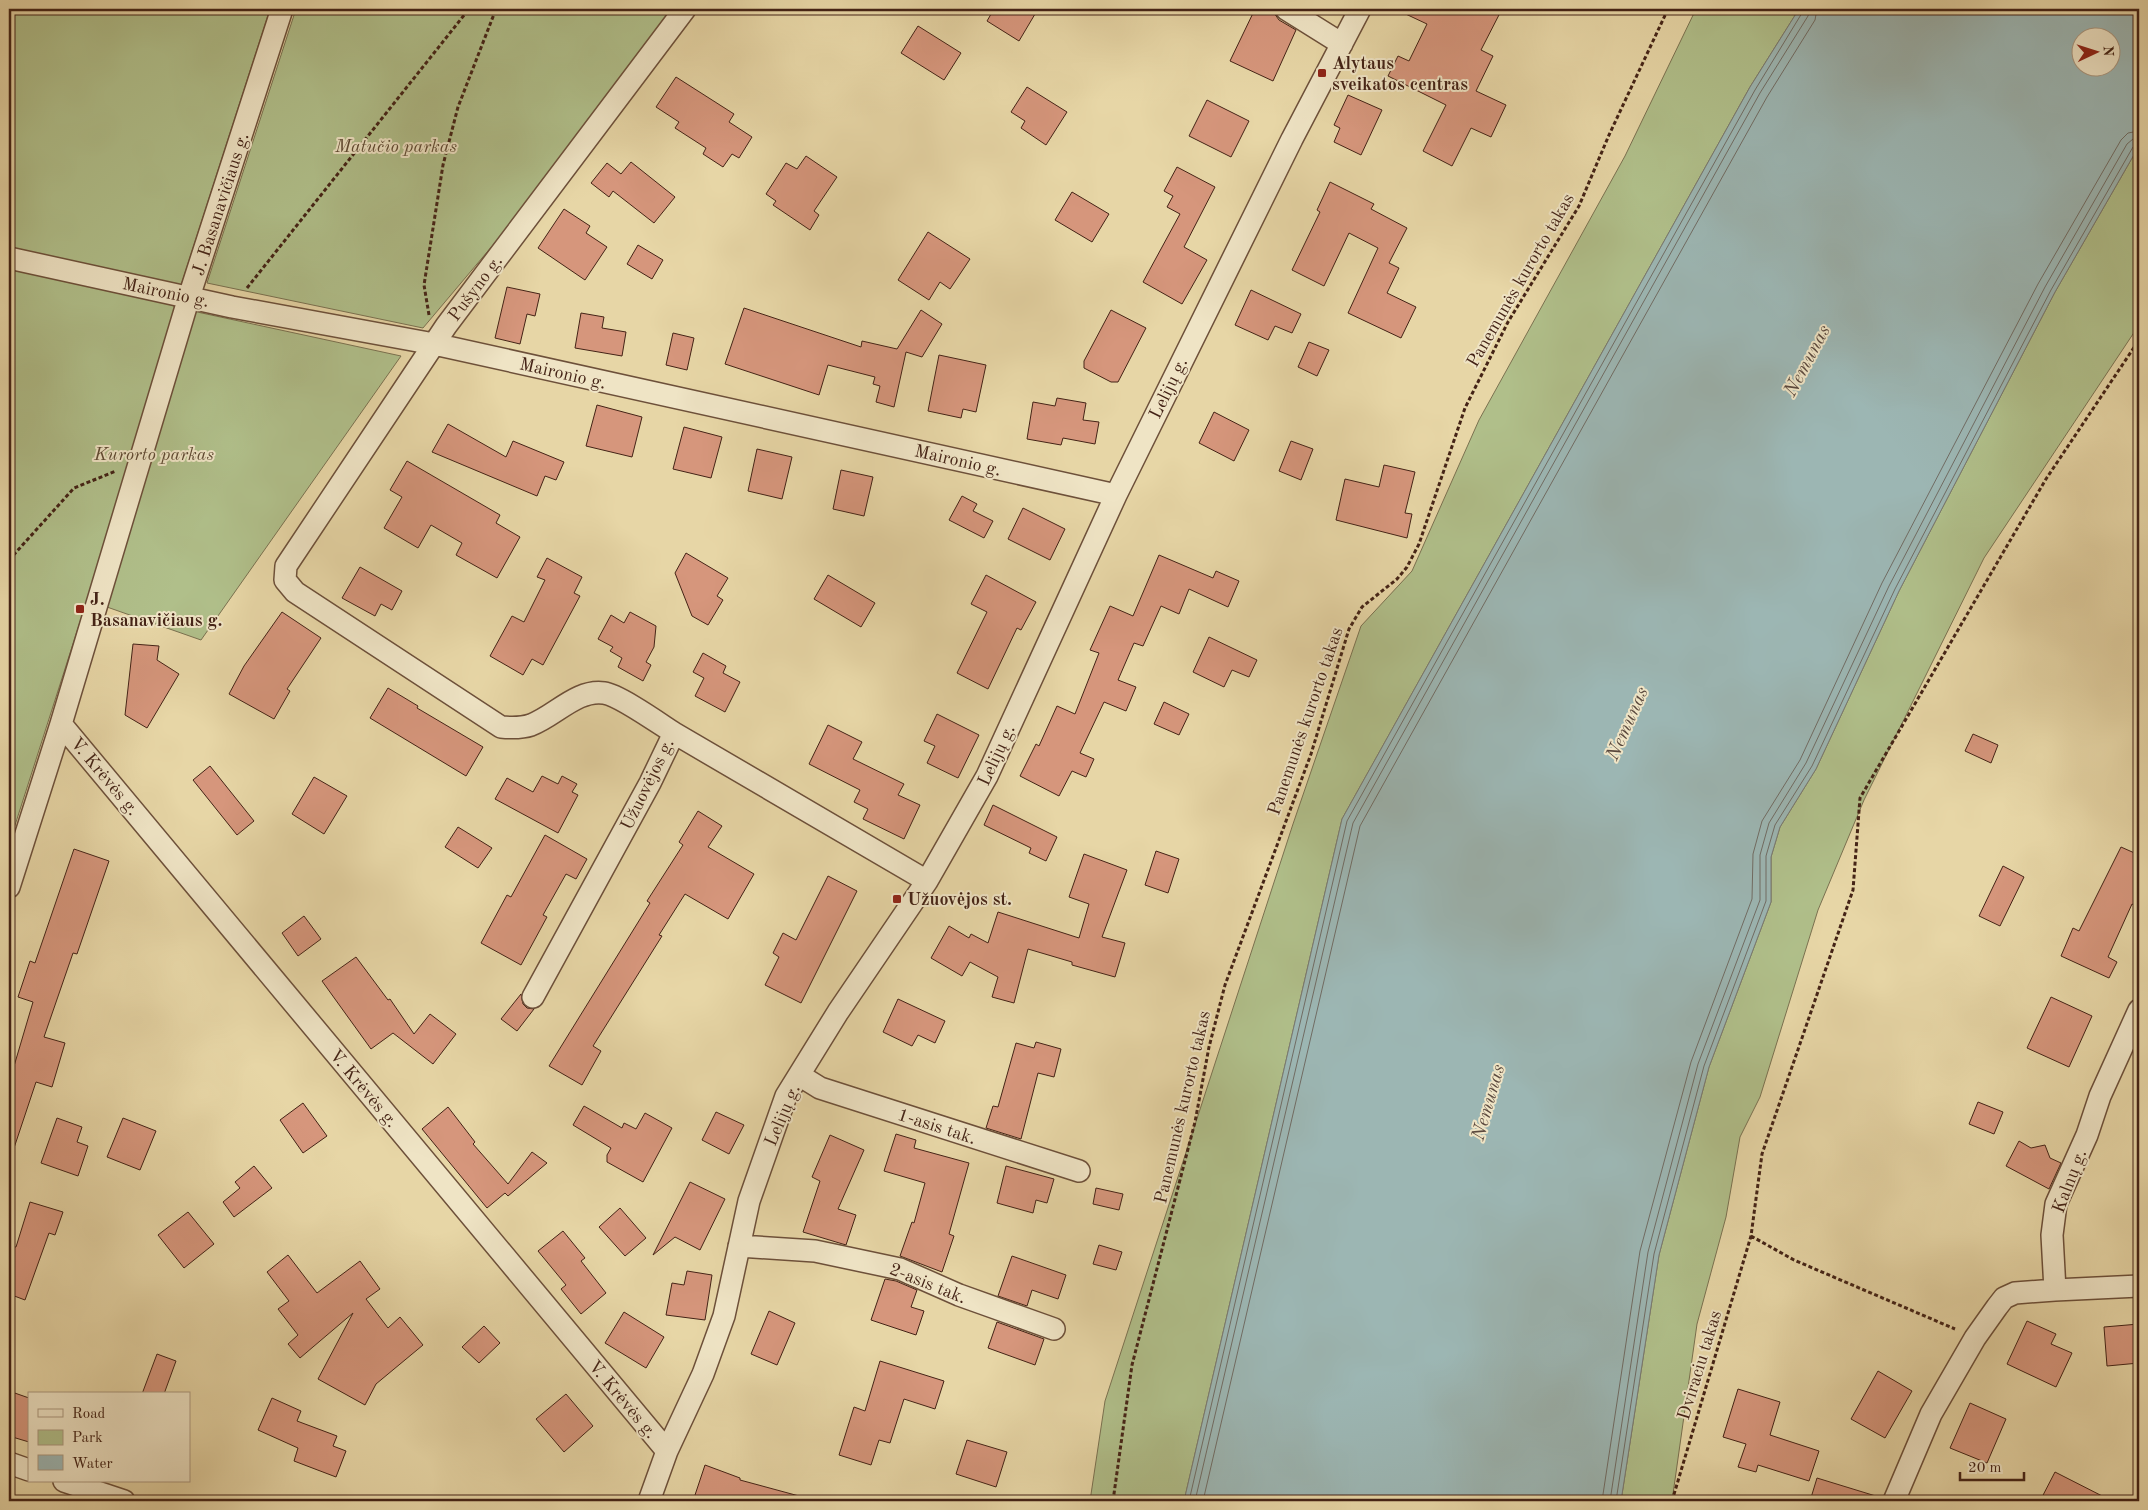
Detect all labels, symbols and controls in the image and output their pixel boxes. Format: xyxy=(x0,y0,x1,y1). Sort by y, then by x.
north arrow xyxy=(2070,28,2120,78)
text: N xyxy=(2101,45,2115,57)
place label: Alytaus sveikatos centras xyxy=(1332,55,1468,94)
marker: Alytaus sveikatos centras xyxy=(1316,67,1328,79)
street label: J. Basanavičiaus g. xyxy=(189,131,253,278)
park label: Matučio parkas xyxy=(334,138,457,156)
street label: Panemunės kurorto takas xyxy=(1464,190,1578,370)
street label: Pušyno g. xyxy=(445,252,506,325)
street label: Maironio g. xyxy=(121,275,211,311)
water label: Nemunas xyxy=(1781,322,1835,401)
street label: Maironio g. xyxy=(518,355,608,393)
street label: Lelijų g. xyxy=(1147,355,1191,422)
street label: Maironio g. xyxy=(913,442,1003,480)
park label: Kurorto parkas xyxy=(93,446,214,464)
place label: J. Basanavičiaus g. xyxy=(90,591,223,630)
marker: J. Basanavičiaus g. xyxy=(74,603,86,615)
street label: Panemunės kurorto takas xyxy=(1265,625,1347,818)
water label: Nemunas xyxy=(1603,685,1653,764)
street label: Lelijų g. xyxy=(975,722,1019,789)
street label: V. Krėvės g. xyxy=(67,734,142,819)
street label: Užuovėjos g. xyxy=(618,736,678,833)
place label: Užuovėjos st. xyxy=(907,891,1012,909)
marker: Užuovėjos st. xyxy=(891,893,903,905)
street label: Panemunės kurorto takas xyxy=(1152,1009,1214,1205)
street label: V. Krėvės g. xyxy=(326,1046,401,1131)
water label: Nemunas xyxy=(1469,1063,1509,1144)
street label: Lelijų g. xyxy=(762,1082,804,1149)
street label: 1-asis tak. xyxy=(895,1106,978,1148)
street label: Kalnų g. xyxy=(2050,1147,2090,1216)
street label: 2-asis tak. xyxy=(887,1260,969,1307)
street label: Dviraciu takas xyxy=(1675,1308,1725,1422)
street label: V. Krėvės g. xyxy=(585,1357,660,1442)
legend xyxy=(28,1392,190,1482)
text: Road xyxy=(72,1407,106,1422)
text: Park xyxy=(72,1431,103,1446)
scale bar xyxy=(1960,1450,2024,1482)
text: Water xyxy=(72,1457,113,1472)
text: 20 m xyxy=(1968,1461,2002,1476)

